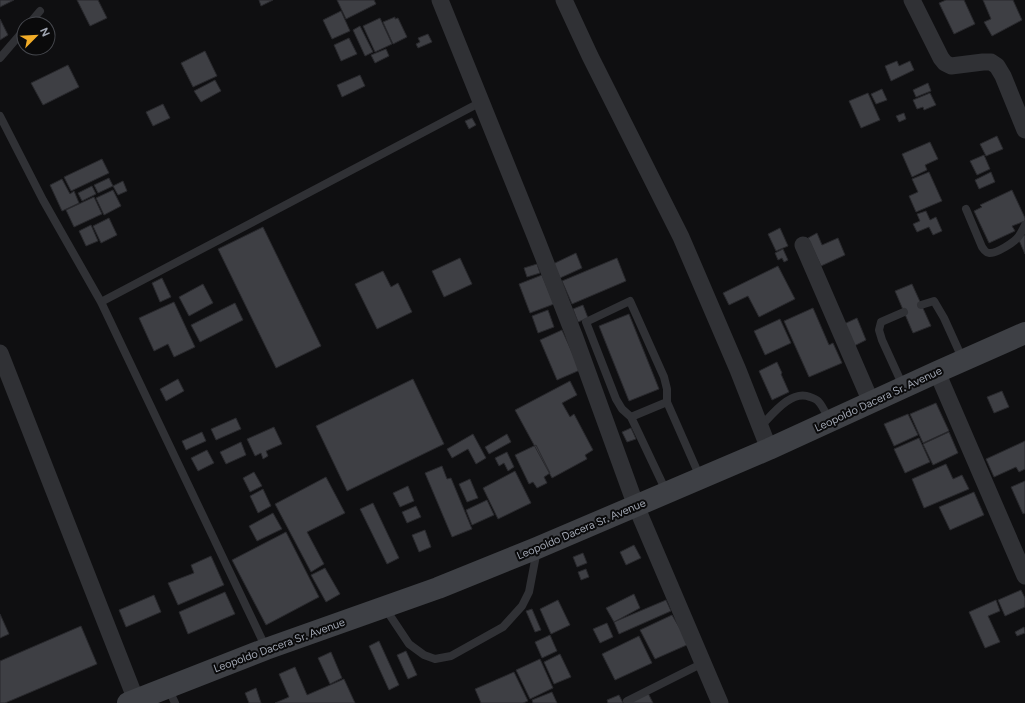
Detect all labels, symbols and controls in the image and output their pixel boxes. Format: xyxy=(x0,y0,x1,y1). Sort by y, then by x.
north arrow xyxy=(16,16,56,56)
text: N xyxy=(37,26,52,39)
street label: Leopoldo Dacera Sr. Avenue xyxy=(813,364,944,435)
street label: Leopoldo Dacera Sr. Avenue xyxy=(515,496,648,563)
street label: Leopoldo Dacera Sr. Avenue xyxy=(212,616,347,675)

